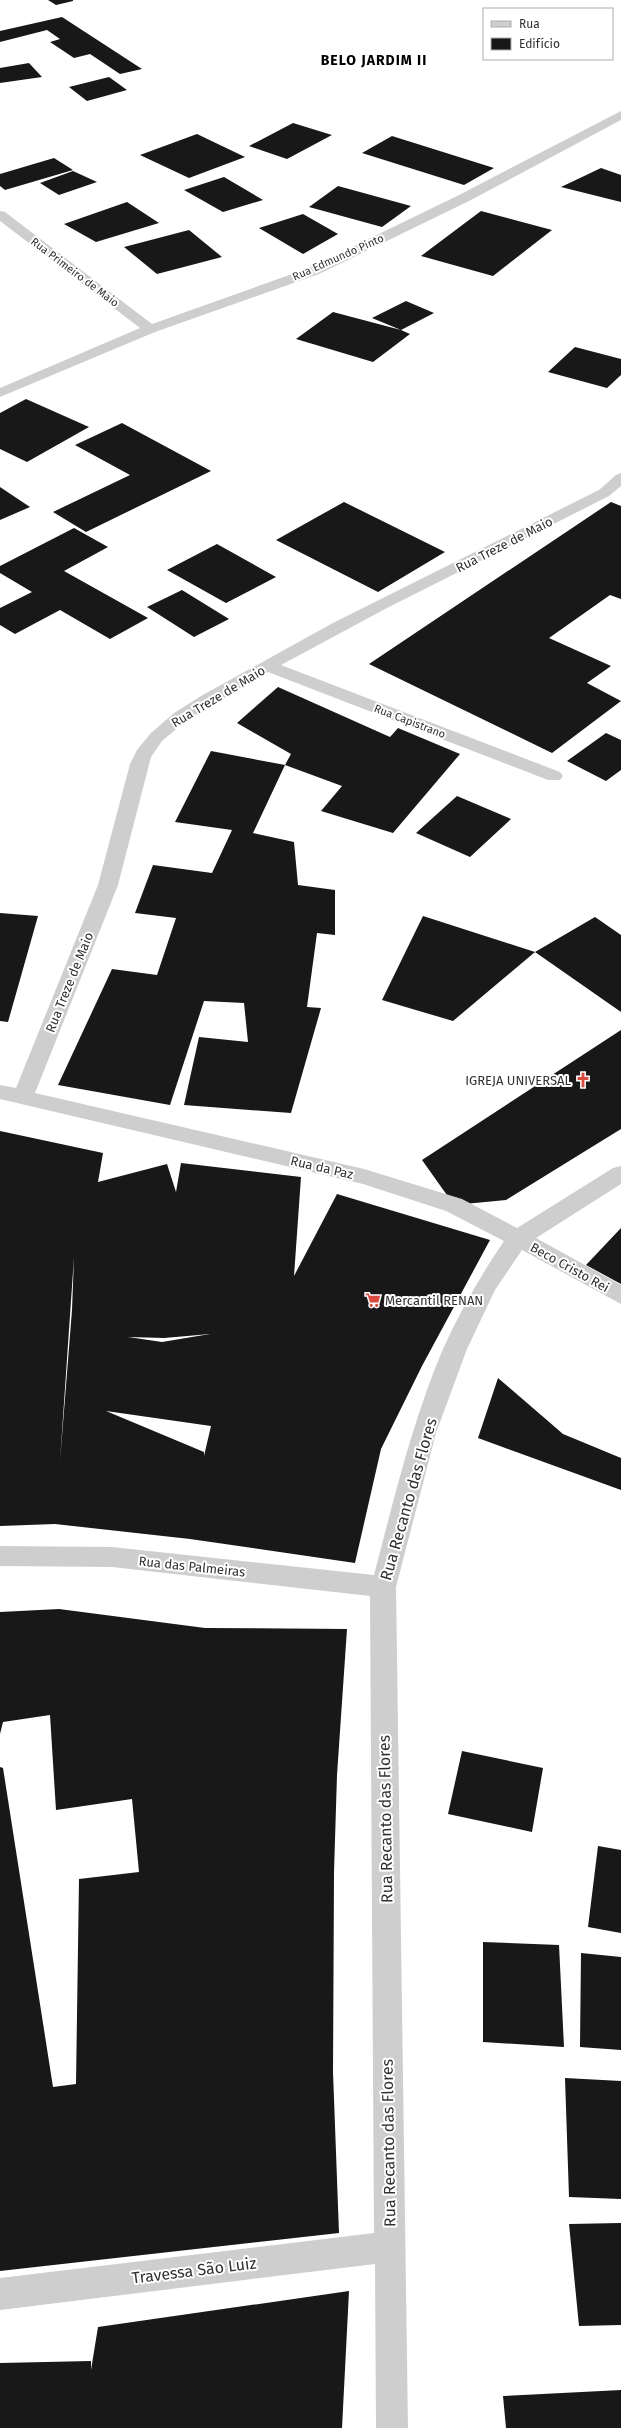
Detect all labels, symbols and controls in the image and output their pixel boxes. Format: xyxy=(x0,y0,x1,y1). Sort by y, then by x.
legend xyxy=(483,8,613,60)
text: Rua xyxy=(519,17,540,31)
text: Edifício xyxy=(519,37,560,51)
district label: BELO JARDIM II xyxy=(321,52,427,69)
street label: Rua Edmundo Pinto xyxy=(291,231,386,283)
street label: Rua Primeiro de Maio xyxy=(28,235,121,310)
street label: Rua Treze de Maio xyxy=(453,514,555,575)
street label: Rua Treze de Maio xyxy=(169,663,268,730)
street label: Rua Capistrano xyxy=(372,702,447,741)
street label: Rua Treze de Maio xyxy=(43,930,96,1034)
church icon: IGREJA UNIVERSAL xyxy=(574,1071,592,1089)
place label: IGREJA UNIVERSAL xyxy=(465,1073,572,1088)
street label: Rua da Paz xyxy=(289,1153,355,1182)
street label: Beco Cristo Rei xyxy=(528,1240,612,1295)
supermarket icon: Mercantil RENAN xyxy=(364,1291,382,1309)
place label: Mercantil RENAN xyxy=(385,1293,483,1308)
street label: Rua Recanto das Flores xyxy=(376,1416,441,1583)
street label: Rua das Palmeiras xyxy=(138,1553,246,1580)
street label: Rua Recanto das Flores xyxy=(375,1735,396,1903)
street label: Rua Recanto das Flores xyxy=(378,2059,399,2227)
street label: Travessa São Luiz xyxy=(131,2253,258,2288)

